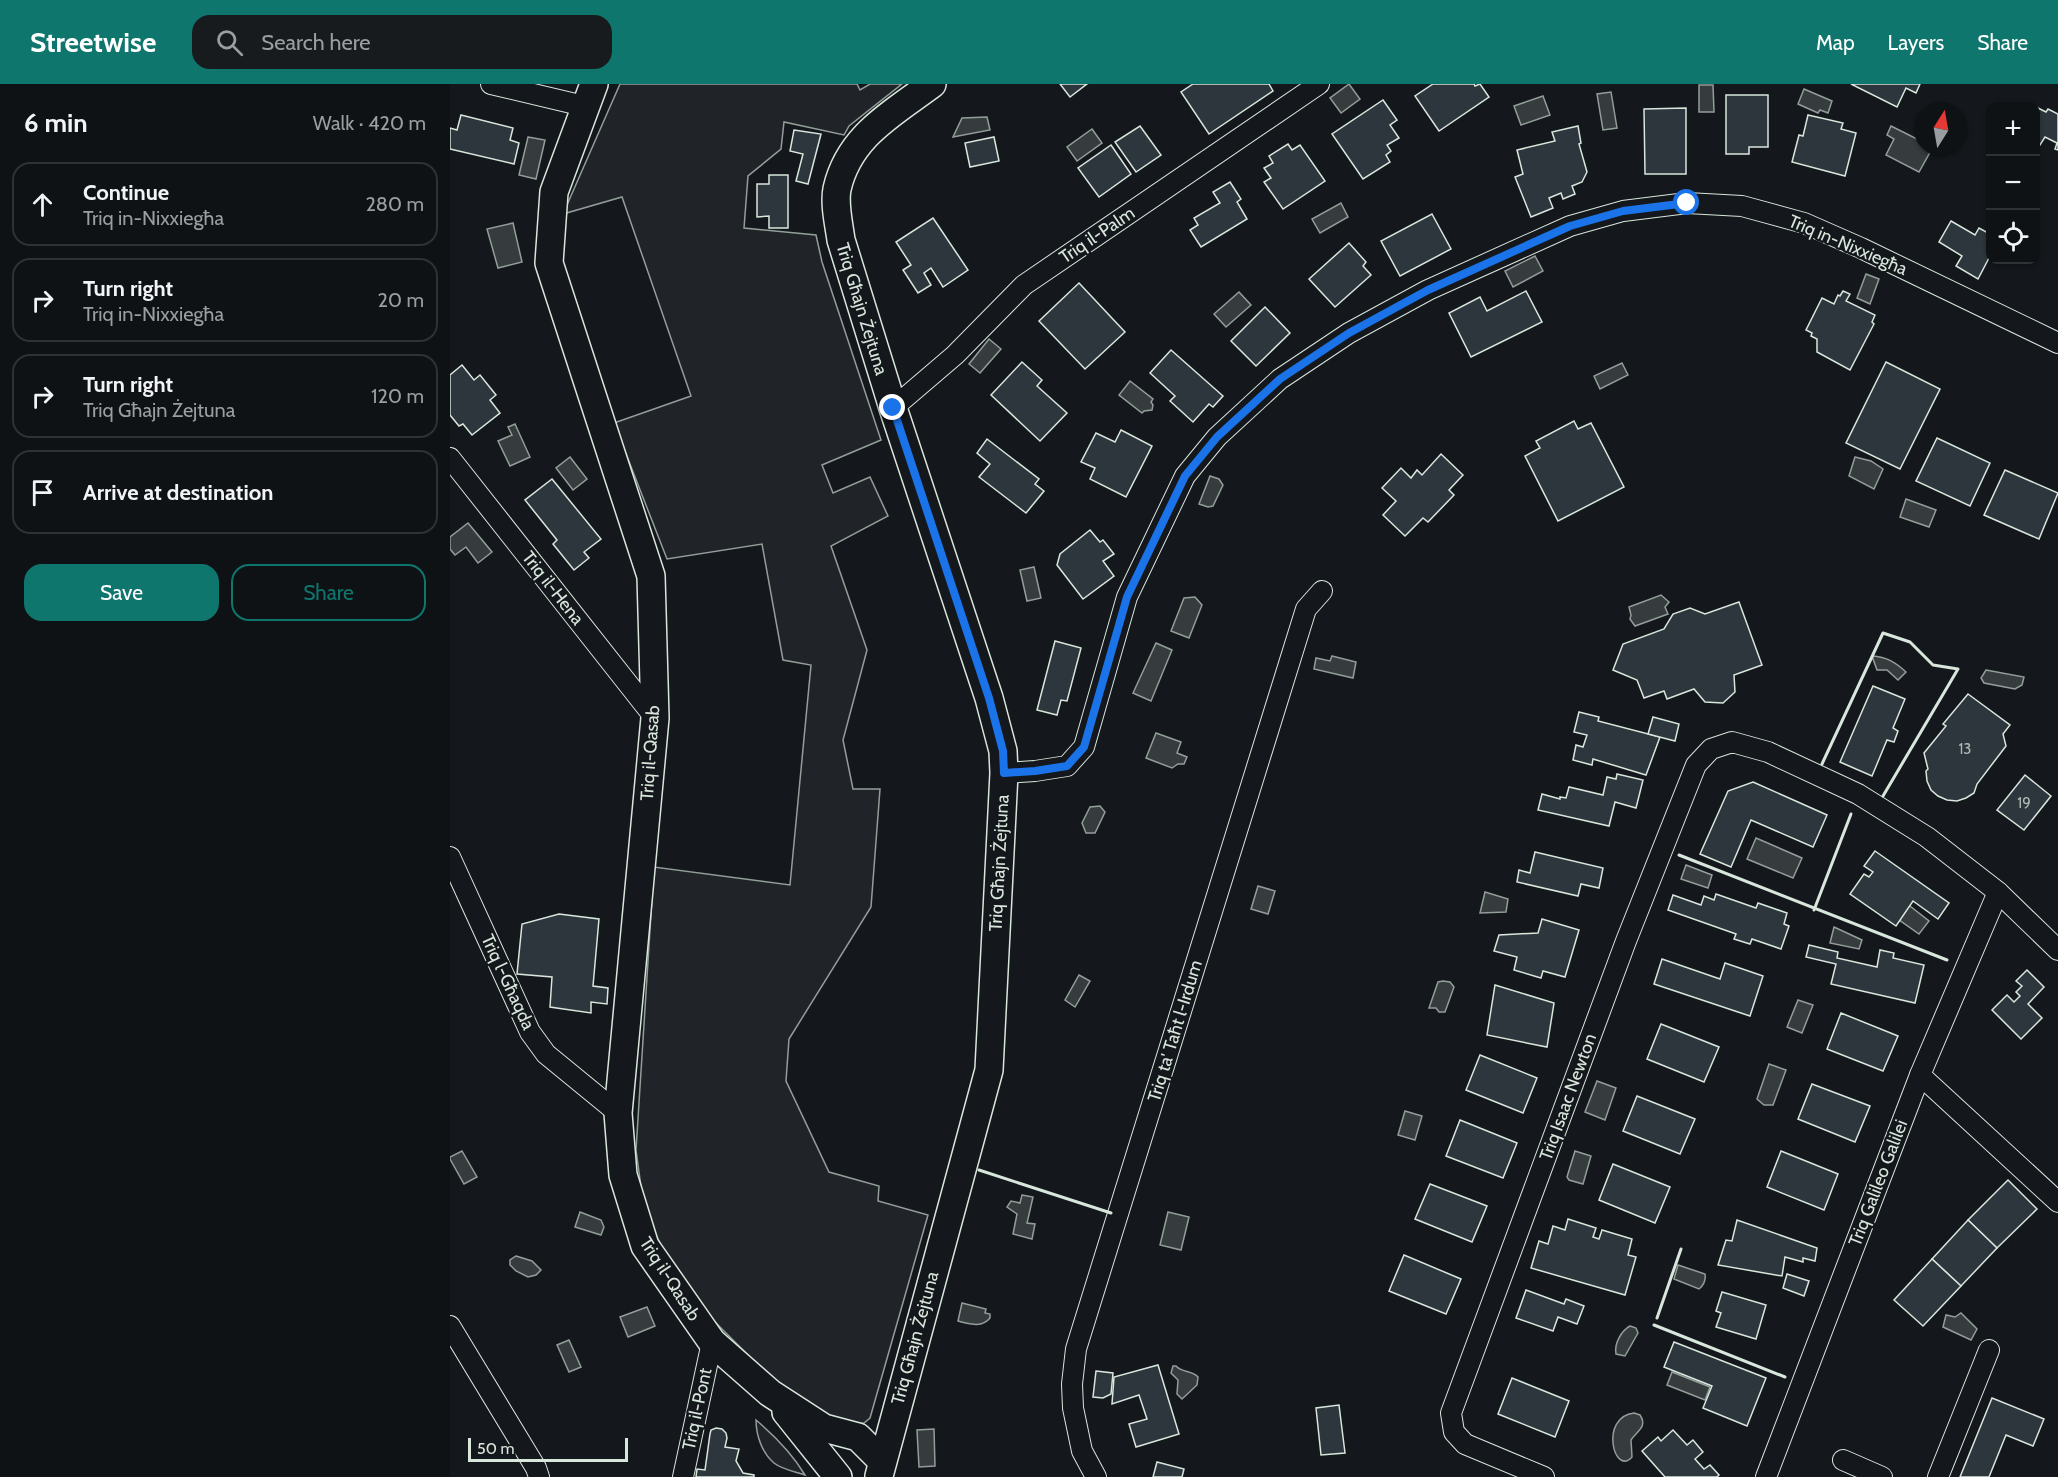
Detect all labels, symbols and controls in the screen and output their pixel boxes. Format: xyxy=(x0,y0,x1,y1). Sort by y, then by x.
search box xyxy=(192,15,612,69)
text: Streetwise xyxy=(30,25,156,59)
icon: search xyxy=(213,26,246,59)
text: Search here xyxy=(261,29,371,56)
text: Map xyxy=(1816,30,1855,55)
text: Layers xyxy=(1888,30,1944,55)
text: Share xyxy=(1977,30,2028,55)
north arrow xyxy=(1914,102,1968,156)
map controls xyxy=(1986,102,2040,264)
button: + xyxy=(1986,102,2040,156)
text: 6 min xyxy=(24,107,88,139)
text: Walk · 420 m xyxy=(313,111,426,135)
button: − xyxy=(1986,156,2040,210)
text: Continue xyxy=(83,179,169,206)
icon: ahead xyxy=(26,188,59,221)
route start xyxy=(1673,189,1699,215)
text: 280 m xyxy=(365,192,424,216)
street label: Triq il-Palm xyxy=(1055,202,1139,268)
text: Triq in-Nixxiegħa xyxy=(83,206,224,230)
street label: Triq in-Nixxiegħa xyxy=(1785,210,1911,280)
button: locate xyxy=(1986,210,2040,264)
street label: Triq Għajn Żejtuna xyxy=(831,240,893,378)
text: Turn right xyxy=(83,275,173,302)
icon: right xyxy=(26,284,59,317)
text: 20 m xyxy=(378,288,424,312)
text: Triq in-Nixxiegħa xyxy=(83,302,224,326)
text: Turn right xyxy=(83,371,173,398)
icon: right xyxy=(26,380,59,413)
text: 120 m xyxy=(371,384,424,408)
route end xyxy=(879,394,905,420)
text: Triq Għajn Żejtuna xyxy=(83,398,235,422)
icon: arrive xyxy=(26,476,59,509)
text: Arrive at destination xyxy=(83,479,273,506)
street label: Triq il-Hena xyxy=(517,547,589,630)
button: Save xyxy=(24,564,219,621)
button: Share xyxy=(231,564,426,621)
street label: Triq il-Qasab xyxy=(636,704,664,802)
house number: 13 xyxy=(1958,740,1972,758)
street label: Triq Għajn Żejtuna xyxy=(984,794,1014,932)
house number: 19 xyxy=(2017,794,2031,812)
street label: Triq l-Għaqda xyxy=(476,931,540,1033)
street label: Triq ta' Taħt l-Irdum xyxy=(1143,957,1207,1105)
street label: Triq Isaac Newton xyxy=(1535,1030,1601,1164)
street label: Triq Galileo Galilei xyxy=(1844,1117,1912,1249)
street label: Triq il-Qasab xyxy=(635,1233,705,1325)
street label: Triq Għajn Żejtuna xyxy=(887,1269,943,1407)
street label: Triq il-Pont xyxy=(678,1366,716,1452)
scale bar xyxy=(468,1435,628,1462)
text: 50 m xyxy=(477,1439,514,1458)

